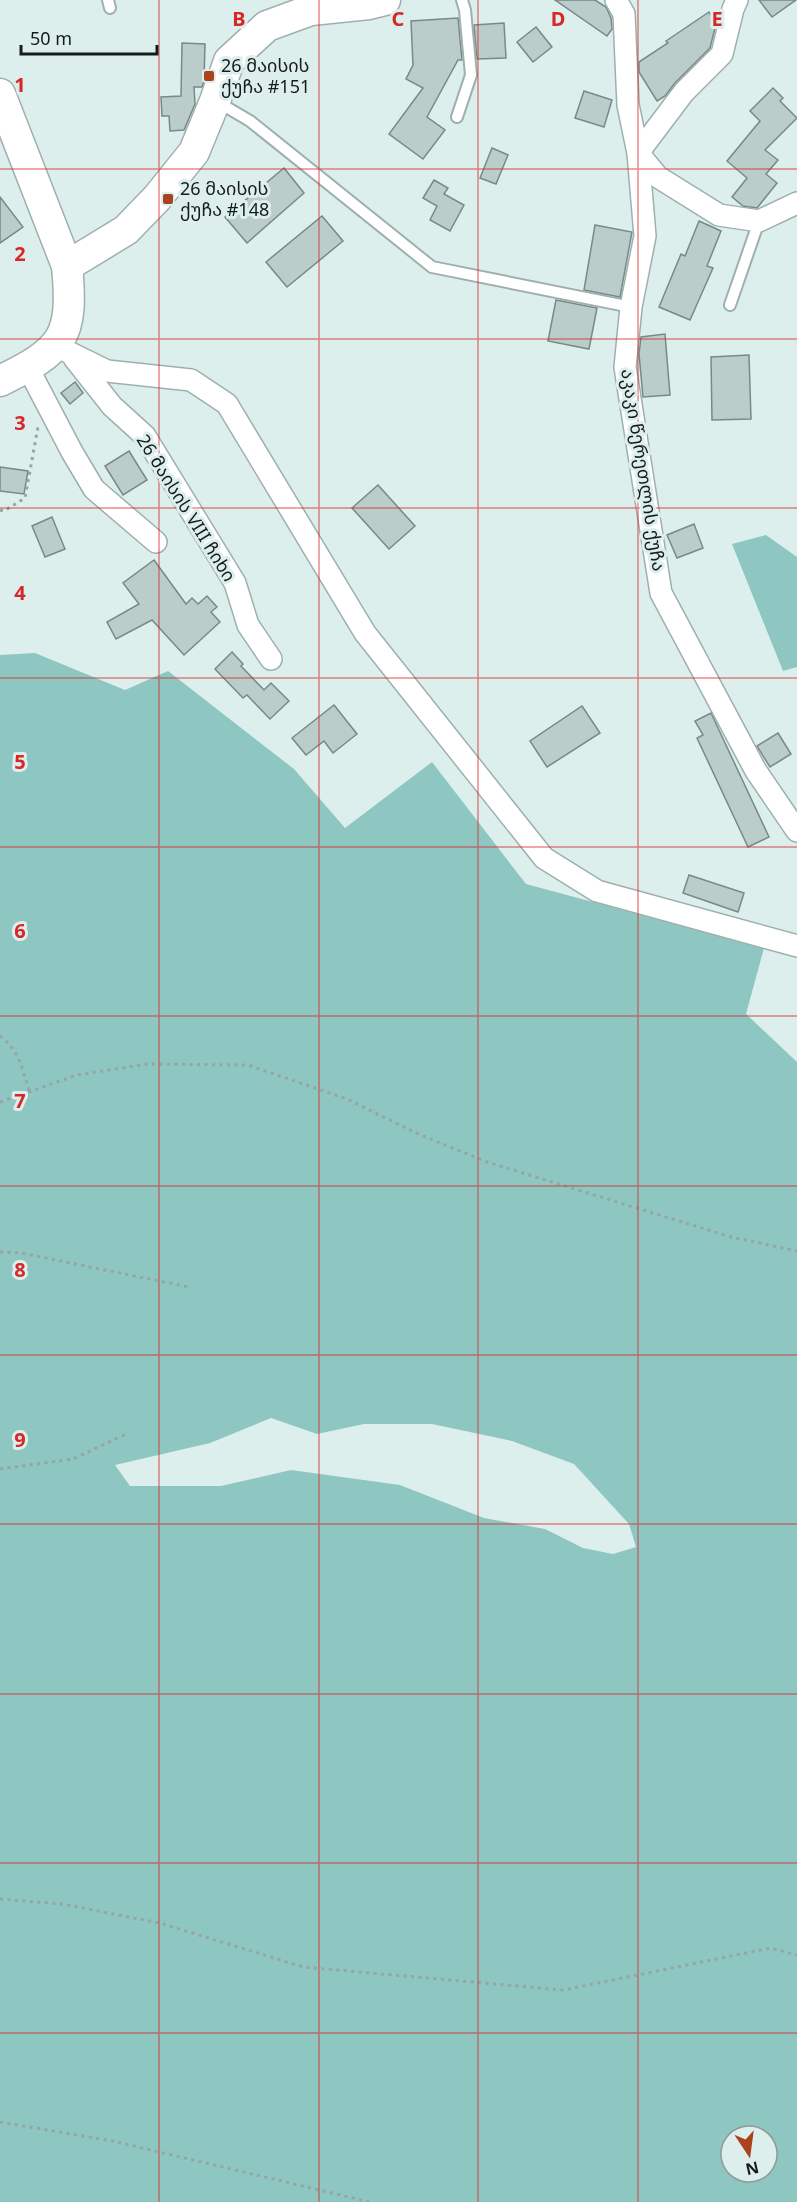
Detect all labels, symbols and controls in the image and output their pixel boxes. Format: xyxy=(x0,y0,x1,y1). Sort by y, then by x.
text: B xyxy=(232,5,246,32)
text: C xyxy=(392,5,405,32)
text: D xyxy=(551,5,565,32)
text: E xyxy=(711,5,723,32)
scale bar xyxy=(21,18,158,56)
text: 50 m xyxy=(30,26,72,50)
place label: 26 მაისის ქუჩა #151 xyxy=(221,53,310,98)
marker: 26 მაისის ქუჩა #151 xyxy=(202,69,216,83)
text: 1 xyxy=(14,71,26,98)
place label: 26 მაისის ქუჩა #148 xyxy=(180,176,269,221)
marker: 26 მაისის ქუჩა #148 xyxy=(161,192,175,206)
text: 2 xyxy=(14,240,26,267)
street label: აკაკი წერეთლის ქუჩა xyxy=(616,367,672,573)
text: 3 xyxy=(14,409,26,436)
street label: 26 მაისის VIII ჩიხი xyxy=(132,429,242,586)
text: 4 xyxy=(14,579,26,606)
text: 5 xyxy=(14,748,26,775)
text: 6 xyxy=(14,917,26,944)
text: 7 xyxy=(14,1087,26,1114)
text: 8 xyxy=(14,1256,26,1283)
text: 9 xyxy=(14,1426,26,1453)
north arrow xyxy=(719,2124,779,2184)
text: N xyxy=(744,2156,761,2181)

